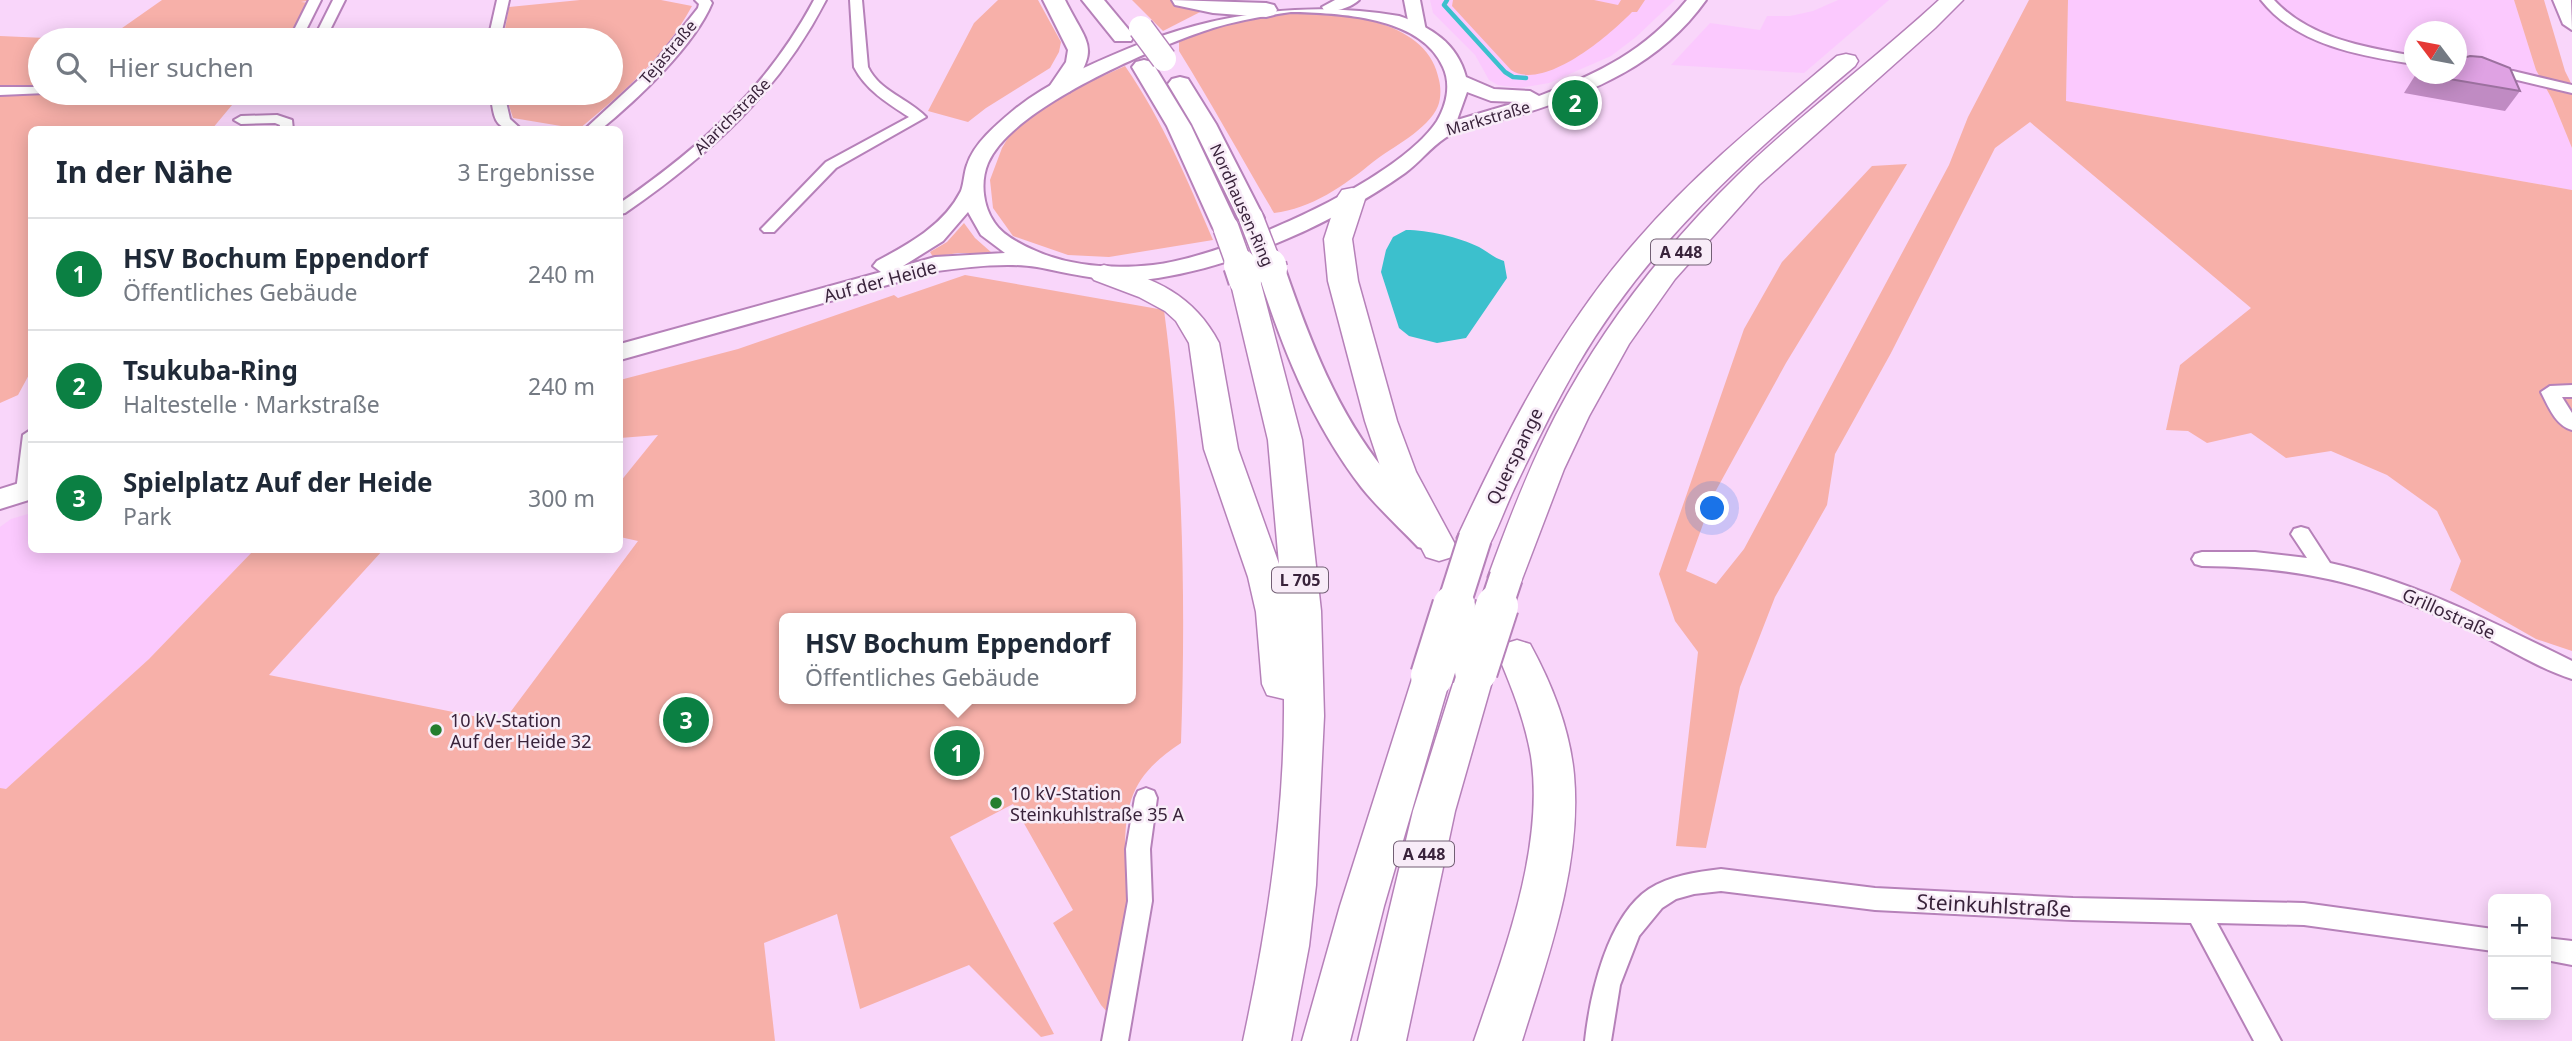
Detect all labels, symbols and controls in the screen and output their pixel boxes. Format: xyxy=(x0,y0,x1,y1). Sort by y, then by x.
street label: Tejastraße xyxy=(635,15,701,89)
north arrow xyxy=(2404,21,2467,84)
search box xyxy=(28,28,623,105)
icon: search xyxy=(52,48,90,86)
text: Hier suchen xyxy=(108,49,254,85)
street label: Alarichstraße xyxy=(689,73,775,159)
pin: 2 xyxy=(1552,77,1598,129)
street label: Markstraße xyxy=(1443,96,1533,140)
street label: Nordhausen-Ring xyxy=(1205,140,1279,270)
text: In der Nähe xyxy=(56,151,233,192)
text: 3 Ergebnisse xyxy=(457,156,595,188)
text: HSV Bochum Eppendorf xyxy=(123,240,428,276)
road number: A 448 xyxy=(1651,240,1711,264)
street label: Auf der Heide xyxy=(821,254,939,308)
text: 1 xyxy=(72,258,86,290)
text: 240 m xyxy=(528,258,595,290)
text: Öffentliches Gebäude xyxy=(123,276,357,308)
text: Tsukuba-Ring xyxy=(123,352,298,388)
text: 2 xyxy=(72,370,86,402)
text: 240 m xyxy=(528,370,595,402)
text: Haltestelle · Markstraße xyxy=(123,388,380,420)
street label: Querspange xyxy=(1480,404,1548,508)
text: Spielplatz Auf der Heide xyxy=(123,464,433,500)
text: 3 xyxy=(72,482,86,514)
text: 300 m xyxy=(528,482,595,514)
your location xyxy=(1695,491,1729,525)
text: Park xyxy=(123,500,172,532)
road number: L 705 xyxy=(1272,568,1328,593)
street label: Grillostraße xyxy=(2399,582,2499,644)
popup xyxy=(779,613,1136,704)
text: HSV Bochum Eppendorf xyxy=(805,625,1110,661)
text: Öffentliches Gebäude xyxy=(805,661,1039,693)
pin: 3 xyxy=(663,694,709,746)
place label: 10 kV-Station Auf der Heide 32 xyxy=(450,708,591,753)
marker: 10 kV-Station Auf der Heide 32 xyxy=(428,722,444,738)
pin: 1 xyxy=(934,727,980,779)
place label: 10 kV-Station Steinkuhlstraße 35 A xyxy=(1010,781,1185,826)
marker: 10 kV-Station Steinkuhlstraße 35 A xyxy=(988,795,1004,811)
road number: A 448 xyxy=(1394,842,1454,866)
street label: Steinkuhlstraße xyxy=(1916,887,2072,923)
map controls xyxy=(2488,894,2551,1020)
button: + xyxy=(2488,894,2551,957)
button: − xyxy=(2488,957,2551,1020)

